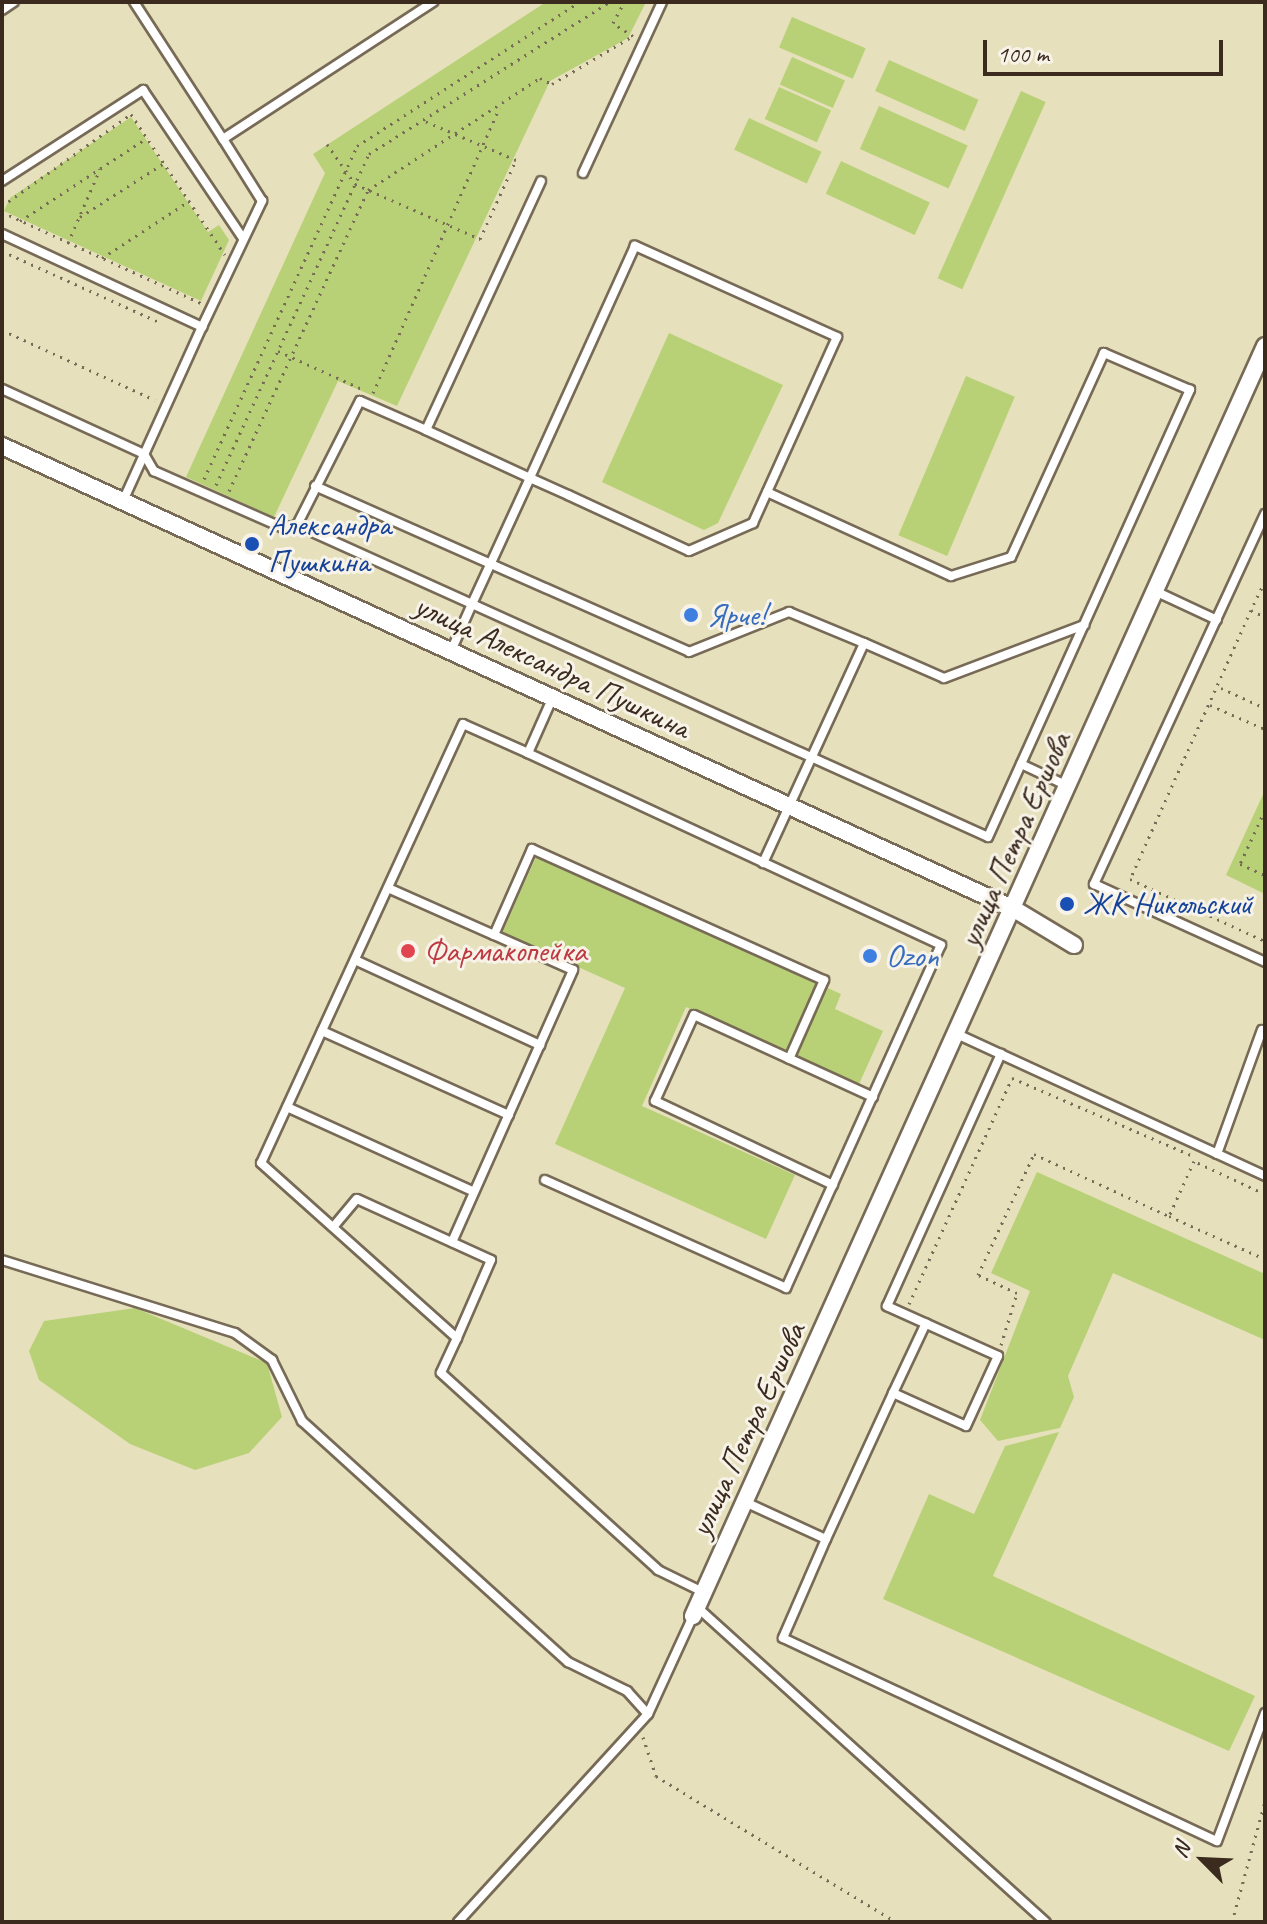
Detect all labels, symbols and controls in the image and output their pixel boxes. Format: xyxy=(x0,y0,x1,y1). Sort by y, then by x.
scale bar xyxy=(987,24,1227,74)
text: 100 m xyxy=(997,39,1049,69)
place label: Александра Пушкина xyxy=(268,507,391,582)
marker: Александра Пушкина xyxy=(243,535,261,553)
street label: улица Александра Пушкина xyxy=(407,586,697,748)
place label: Ярче! xyxy=(707,596,765,634)
marker: Ярче! xyxy=(682,606,700,624)
street label: улица Петра Ершова xyxy=(951,728,1079,952)
place label: ЖК Никольский xyxy=(1083,885,1252,923)
marker: ЖК Никольский xyxy=(1058,895,1076,913)
place label: Фармакопейка xyxy=(424,932,586,970)
place label: Ozon xyxy=(886,937,939,975)
marker: Фармакопейка xyxy=(399,942,417,960)
marker: Ozon xyxy=(861,947,879,965)
street label: улица Петра Ершова xyxy=(682,1318,814,1542)
north arrow xyxy=(1163,1820,1243,1900)
text: N xyxy=(1166,1838,1197,1862)

